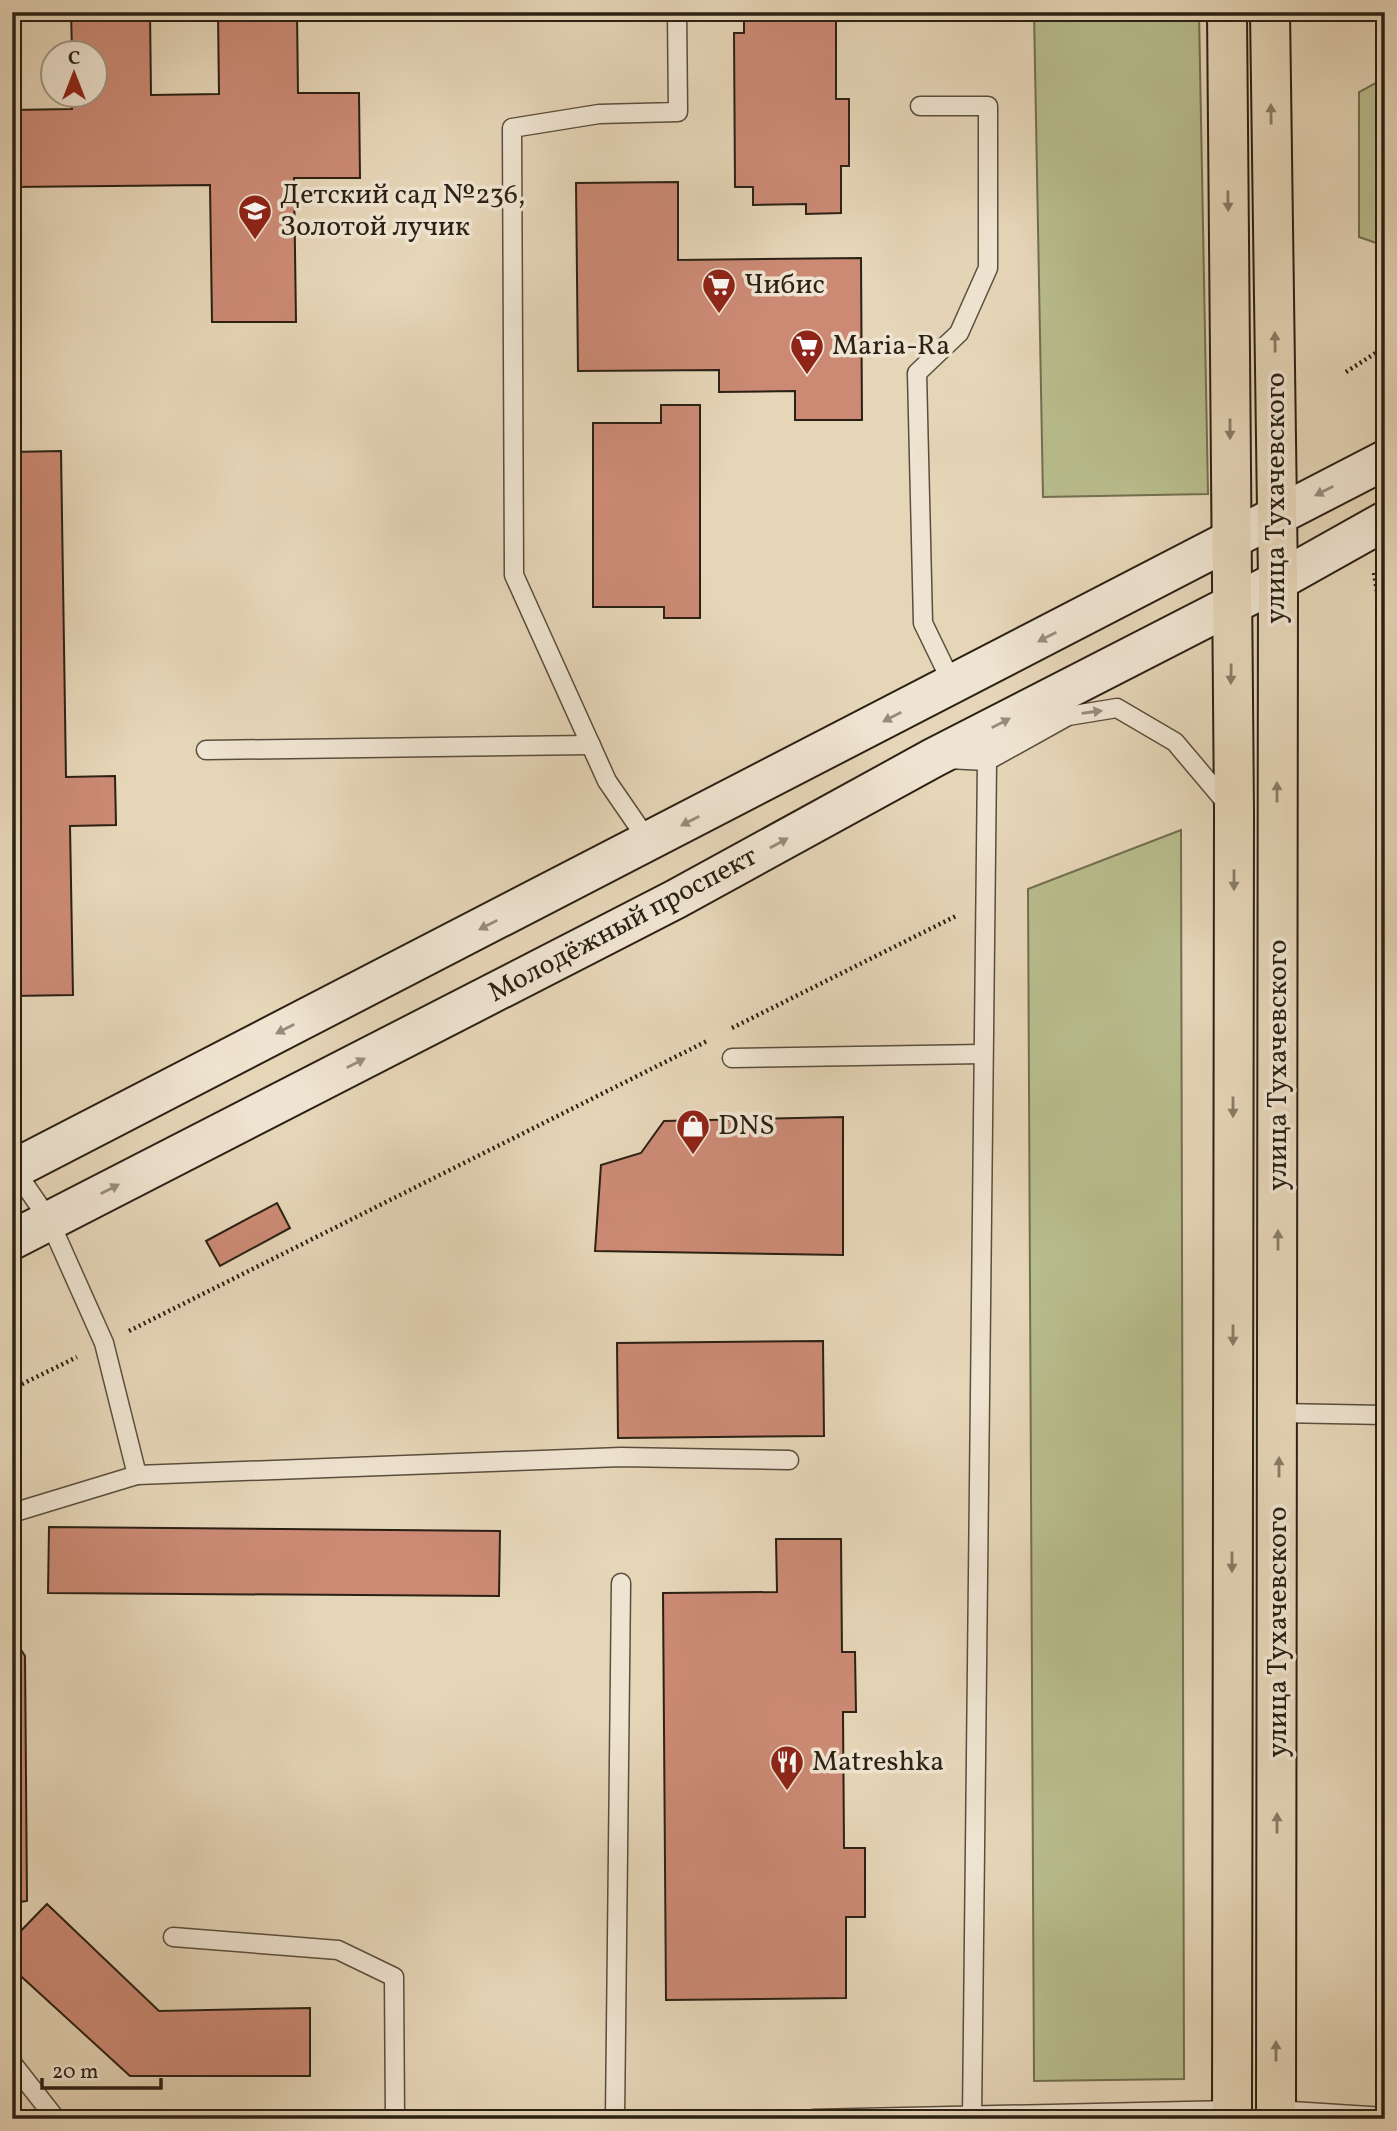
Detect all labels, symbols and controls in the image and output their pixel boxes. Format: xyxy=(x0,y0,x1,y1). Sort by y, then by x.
north arrow xyxy=(38,38,108,108)
text: С xyxy=(68,46,80,72)
one-way arrow xyxy=(1265,103,1277,125)
place label: Детский сад №236, Золотой лучик xyxy=(280,176,525,247)
one-way arrow xyxy=(1222,191,1234,213)
school or university icon: Детский сад №236, Золотой лучик xyxy=(236,192,274,241)
supermarket icon: Чибис xyxy=(700,266,738,315)
place label: Чибис xyxy=(744,266,825,305)
supermarket icon: Maria-Ra xyxy=(788,327,826,376)
place label: Maria-Ra xyxy=(832,327,950,366)
one-way arrow xyxy=(1269,330,1281,352)
street label: улица Тухачевского xyxy=(1257,372,1296,624)
one-way arrow xyxy=(1224,418,1236,440)
one-way arrow xyxy=(1314,485,1334,497)
one-way arrow xyxy=(1037,631,1057,642)
one-way arrow xyxy=(1225,663,1237,685)
one-way arrow xyxy=(1081,706,1103,717)
one-way arrow xyxy=(882,711,902,722)
one-way arrow xyxy=(991,718,1011,729)
one-way arrow xyxy=(1271,780,1283,802)
one-way arrow xyxy=(680,815,700,826)
street label: Молодёжный проспект xyxy=(482,837,764,1013)
one-way arrow xyxy=(770,837,789,849)
one-way arrow xyxy=(1228,869,1240,891)
one-way arrow xyxy=(478,919,498,931)
street label: улица Тухачевского xyxy=(1259,939,1298,1191)
one-way arrow xyxy=(276,1023,295,1035)
one-way arrow xyxy=(346,1058,366,1069)
one-way arrow xyxy=(1227,1097,1239,1119)
shop icon: DNS xyxy=(674,1107,712,1156)
place label: DNS xyxy=(718,1107,775,1146)
one-way arrow xyxy=(100,1184,120,1195)
one-way arrow xyxy=(1272,1228,1284,1250)
one-way arrow xyxy=(1227,1324,1239,1346)
one-way arrow xyxy=(1273,1456,1284,1478)
street label: улица Тухачевского xyxy=(1259,1506,1298,1758)
one-way arrow xyxy=(1226,1552,1238,1574)
restaurant icon: Matreshka xyxy=(768,1743,806,1792)
place label: Matreshka xyxy=(812,1743,944,1782)
one-way arrow xyxy=(1271,1812,1283,1834)
one-way arrow xyxy=(1270,2039,1282,2061)
scale bar xyxy=(42,2047,161,2091)
text: 20 m xyxy=(52,2058,98,2087)

